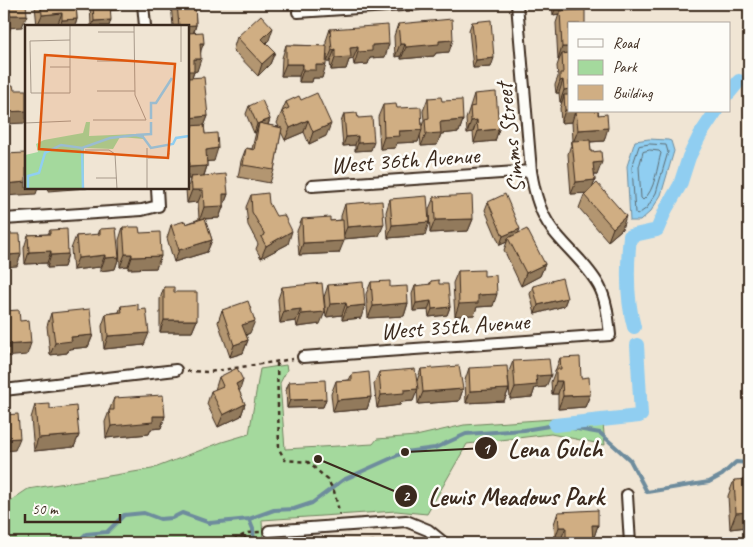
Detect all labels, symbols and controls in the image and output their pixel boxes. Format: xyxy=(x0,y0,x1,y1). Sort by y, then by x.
legend xyxy=(568,22,730,112)
inset map xyxy=(25,25,189,189)
text: Road xyxy=(613,34,640,53)
text: Park xyxy=(613,58,638,77)
street label: Simms Street xyxy=(488,78,532,195)
text: Building xyxy=(613,84,653,103)
street label: West 36th Avenue xyxy=(330,140,482,180)
street label: West 35th Avenue xyxy=(380,306,532,346)
callout: Lena Gulch xyxy=(474,428,612,468)
text: Lena Gulch xyxy=(508,433,603,465)
text: 1 xyxy=(483,440,492,459)
callout: Lewis Meadows Park xyxy=(394,476,614,516)
text: Lewis Meadows Park xyxy=(428,481,606,513)
text: 2 xyxy=(403,487,411,506)
scale bar xyxy=(25,492,120,524)
text: 50 m xyxy=(32,500,59,519)

